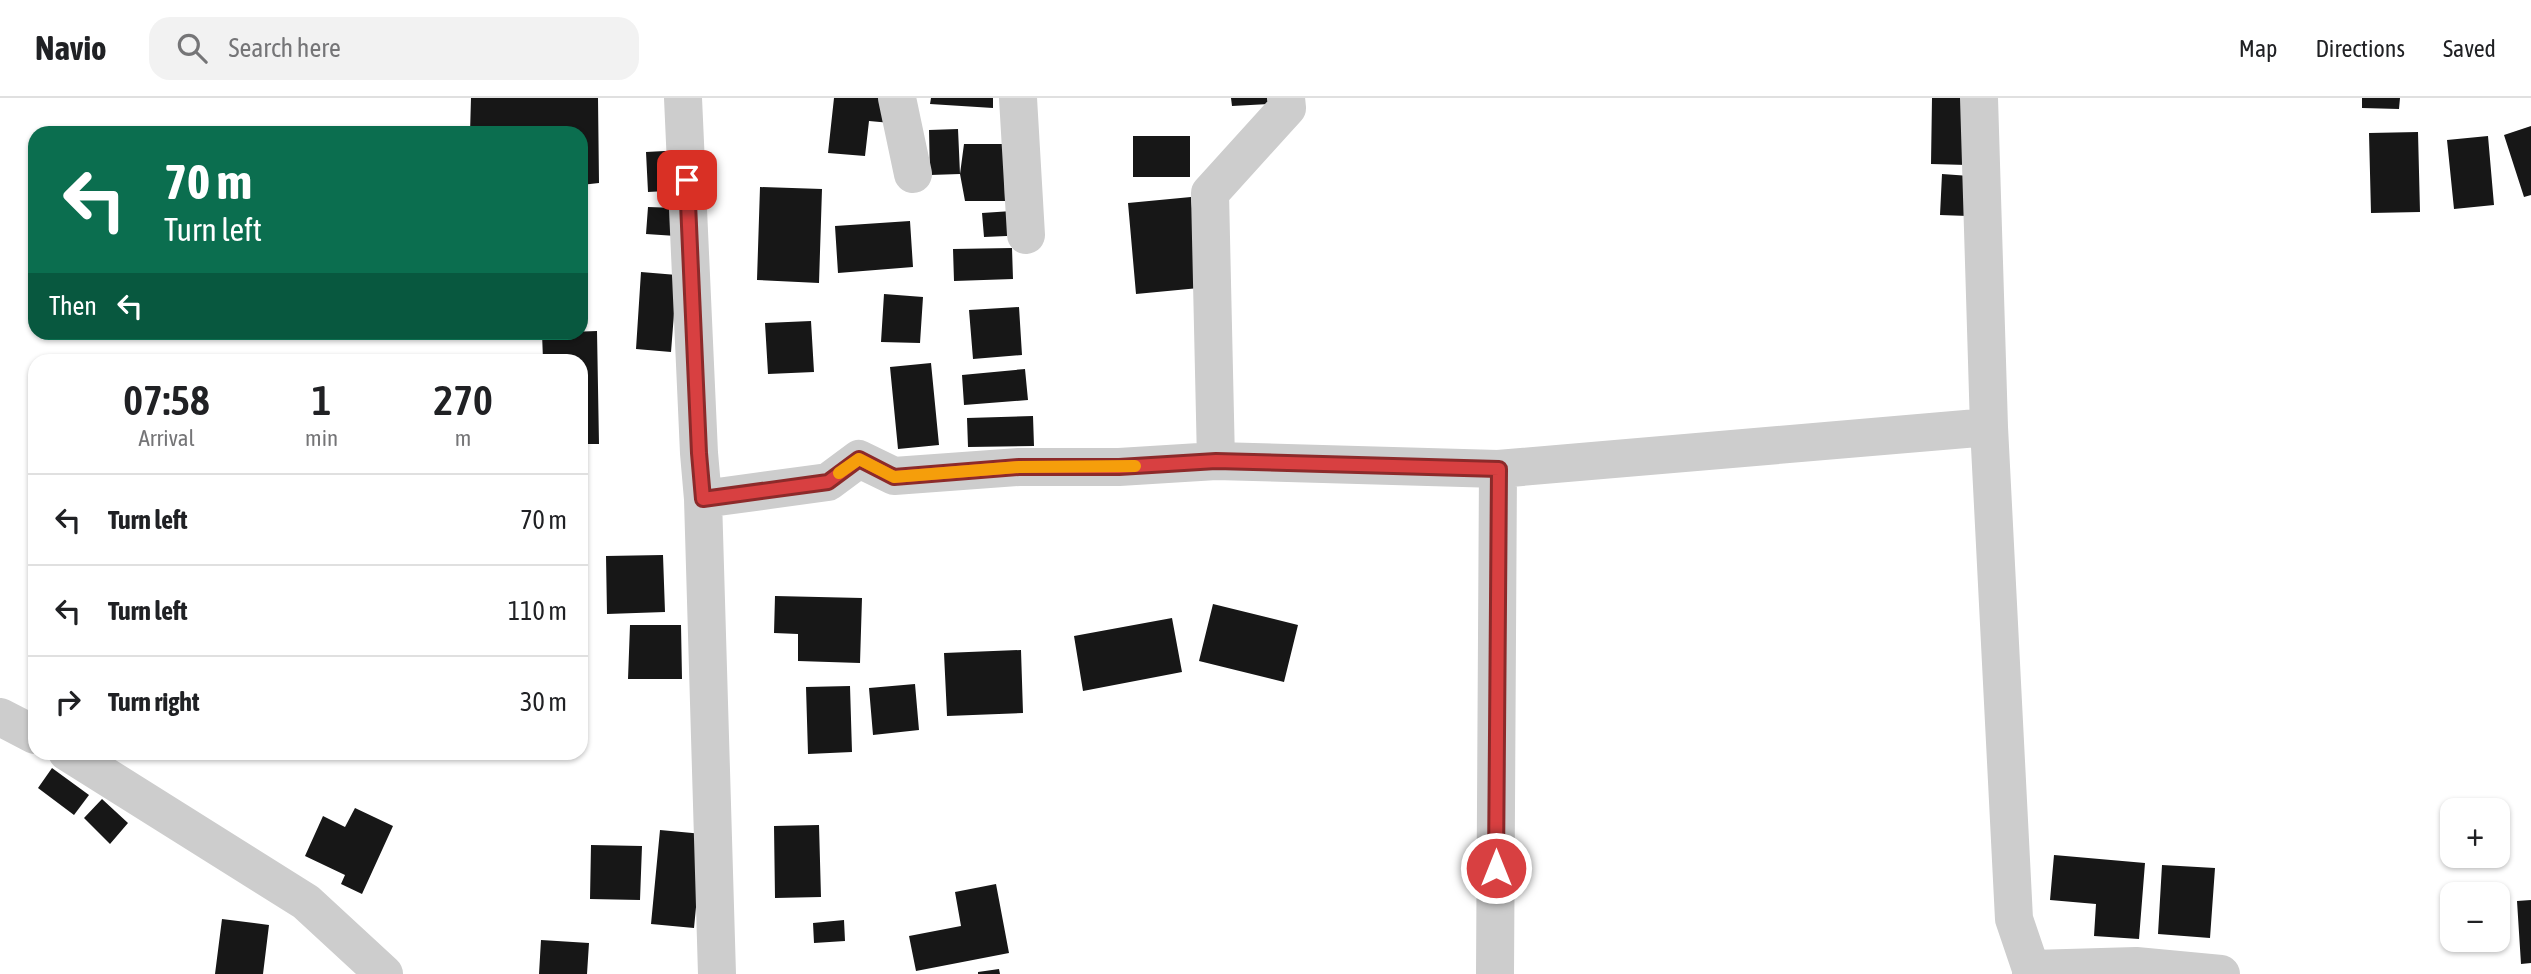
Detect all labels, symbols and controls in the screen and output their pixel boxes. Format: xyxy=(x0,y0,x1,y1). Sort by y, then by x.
search box xyxy=(149,17,639,80)
text: Navio xyxy=(35,29,107,67)
icon: search xyxy=(173,29,211,67)
text: Search here xyxy=(229,33,341,63)
text: Map xyxy=(2239,35,2277,62)
text: Directions xyxy=(2315,35,2405,62)
text: Saved xyxy=(2443,35,2496,62)
pin xyxy=(657,150,717,210)
text: 70 m xyxy=(164,153,252,209)
icon: left xyxy=(49,154,140,245)
icon: arrive xyxy=(668,161,706,199)
text: Turn left xyxy=(164,211,262,248)
icon: left xyxy=(111,287,149,325)
text: Then xyxy=(49,291,97,321)
text: 07:58 xyxy=(123,376,210,424)
text: 1 xyxy=(312,376,331,424)
text: 270 xyxy=(433,376,493,424)
text: Arrival xyxy=(138,425,195,451)
text: min xyxy=(305,425,338,451)
text: m xyxy=(455,425,471,451)
icon: left xyxy=(49,501,87,539)
text: Turn left xyxy=(108,505,188,535)
text: 70 m xyxy=(520,505,567,535)
icon: left xyxy=(49,592,87,630)
text: Turn left xyxy=(108,596,188,626)
text: 110 m xyxy=(508,596,567,626)
icon: right xyxy=(49,683,87,721)
text: Turn right xyxy=(108,687,199,717)
text: 30 m xyxy=(520,687,567,717)
map controls xyxy=(2440,798,2510,952)
button: + xyxy=(2440,798,2510,868)
position arrow xyxy=(1459,831,1533,905)
button: − xyxy=(2440,882,2510,952)

